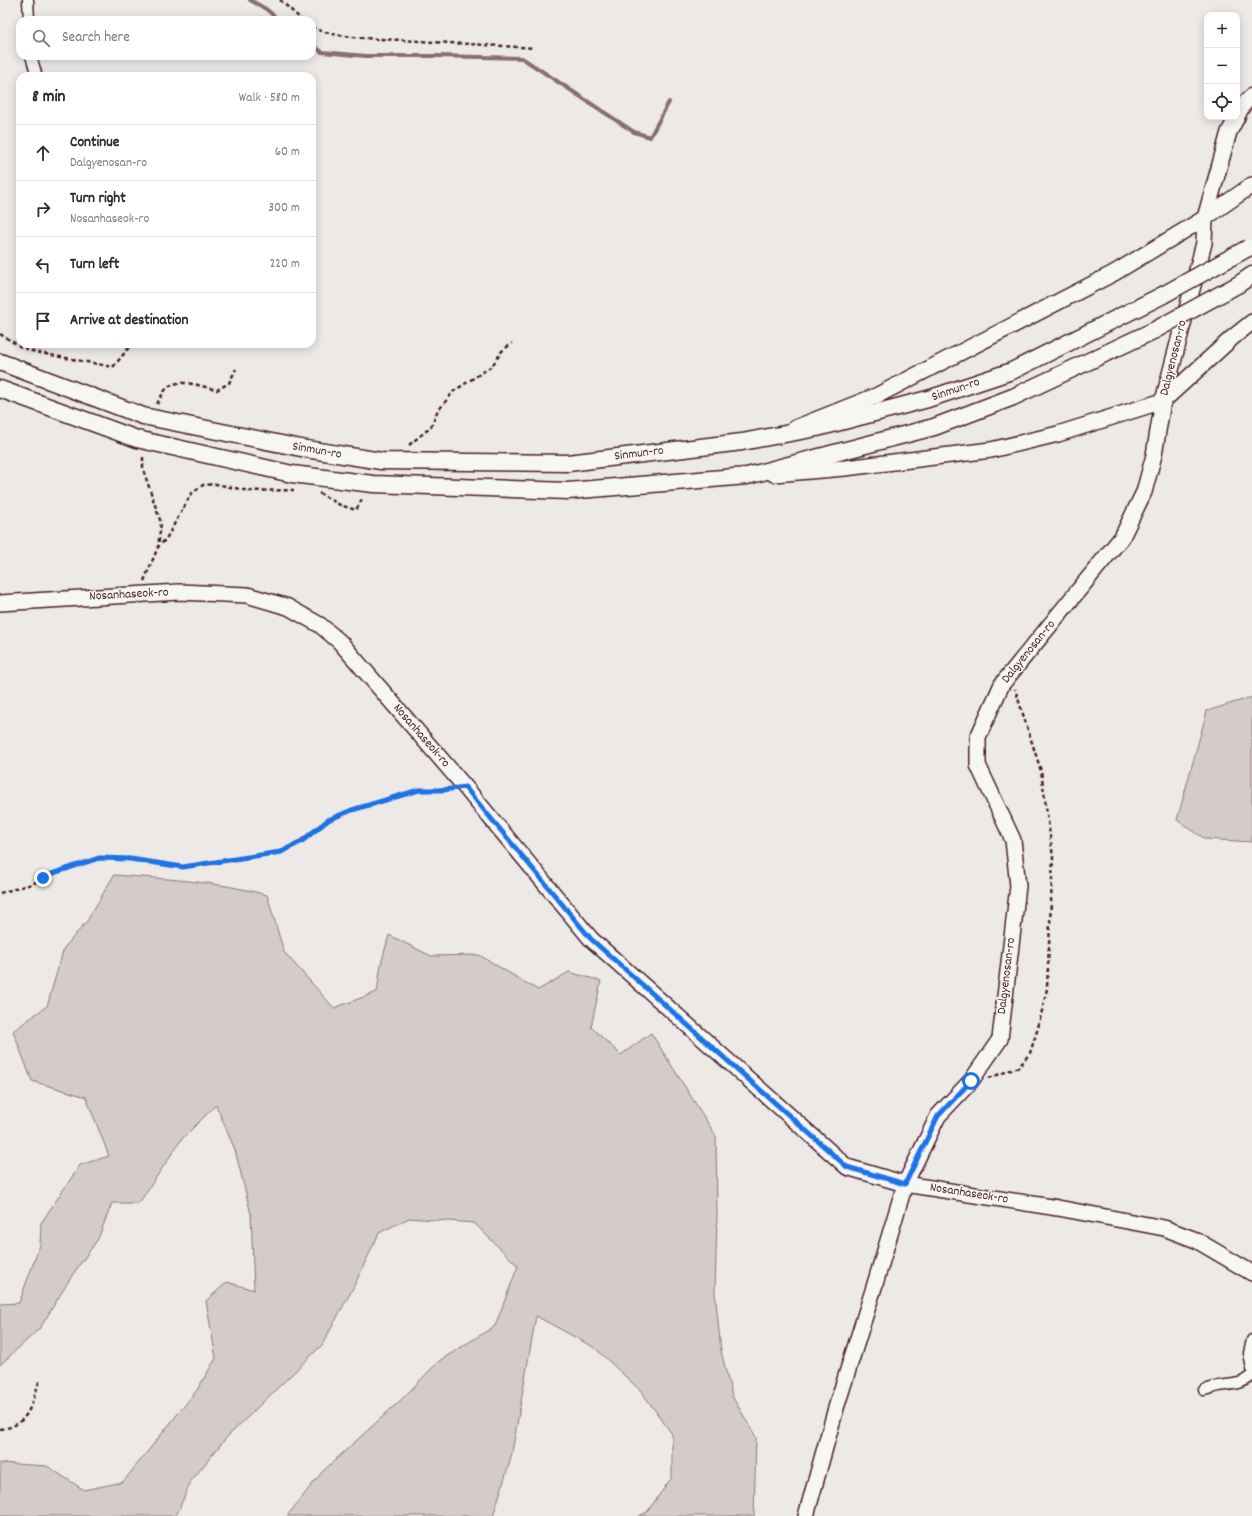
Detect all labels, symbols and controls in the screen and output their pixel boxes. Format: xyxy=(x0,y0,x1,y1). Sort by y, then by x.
map controls xyxy=(1204,12,1240,120)
button: + xyxy=(1204,12,1240,48)
search box xyxy=(16,16,316,60)
icon: search xyxy=(30,27,52,49)
text: Search here xyxy=(62,27,130,49)
button: − xyxy=(1204,48,1240,84)
button: locate xyxy=(1204,84,1240,120)
text: 8 min xyxy=(32,86,65,110)
text: Walk · 580 m xyxy=(239,89,300,108)
text: Continue xyxy=(70,132,119,154)
icon: ahead xyxy=(32,142,54,164)
text: 60 m xyxy=(275,143,300,162)
text: Dalgyenosan-ro xyxy=(70,154,147,173)
text: Turn right xyxy=(70,188,126,210)
icon: right xyxy=(32,198,54,220)
text: 300 m xyxy=(268,199,300,218)
text: Nosanhaseok-ro xyxy=(70,210,149,229)
icon: left xyxy=(32,254,54,276)
text: Turn left xyxy=(70,254,119,276)
text: 220 m xyxy=(270,255,300,274)
icon: arrive xyxy=(32,310,54,332)
text: Arrive at destination xyxy=(70,310,188,332)
street label: Dalgyenosan-ro xyxy=(1155,318,1193,398)
street label: Sinmun-ro xyxy=(929,373,983,407)
street label: Sinmun-ro xyxy=(291,437,343,465)
street label: Sinmun-ro xyxy=(613,442,665,466)
street label: Nosanhaseok-ro xyxy=(89,583,169,607)
street label: Dalgyenosan-ro xyxy=(997,616,1061,688)
street label: Nosanhaseok-ro xyxy=(388,700,454,772)
route end xyxy=(34,869,52,887)
street label: Dalgyenosan-ro xyxy=(993,936,1021,1015)
route start xyxy=(962,1072,980,1090)
street label: Nosanhaseok-ro xyxy=(928,1178,1010,1210)

